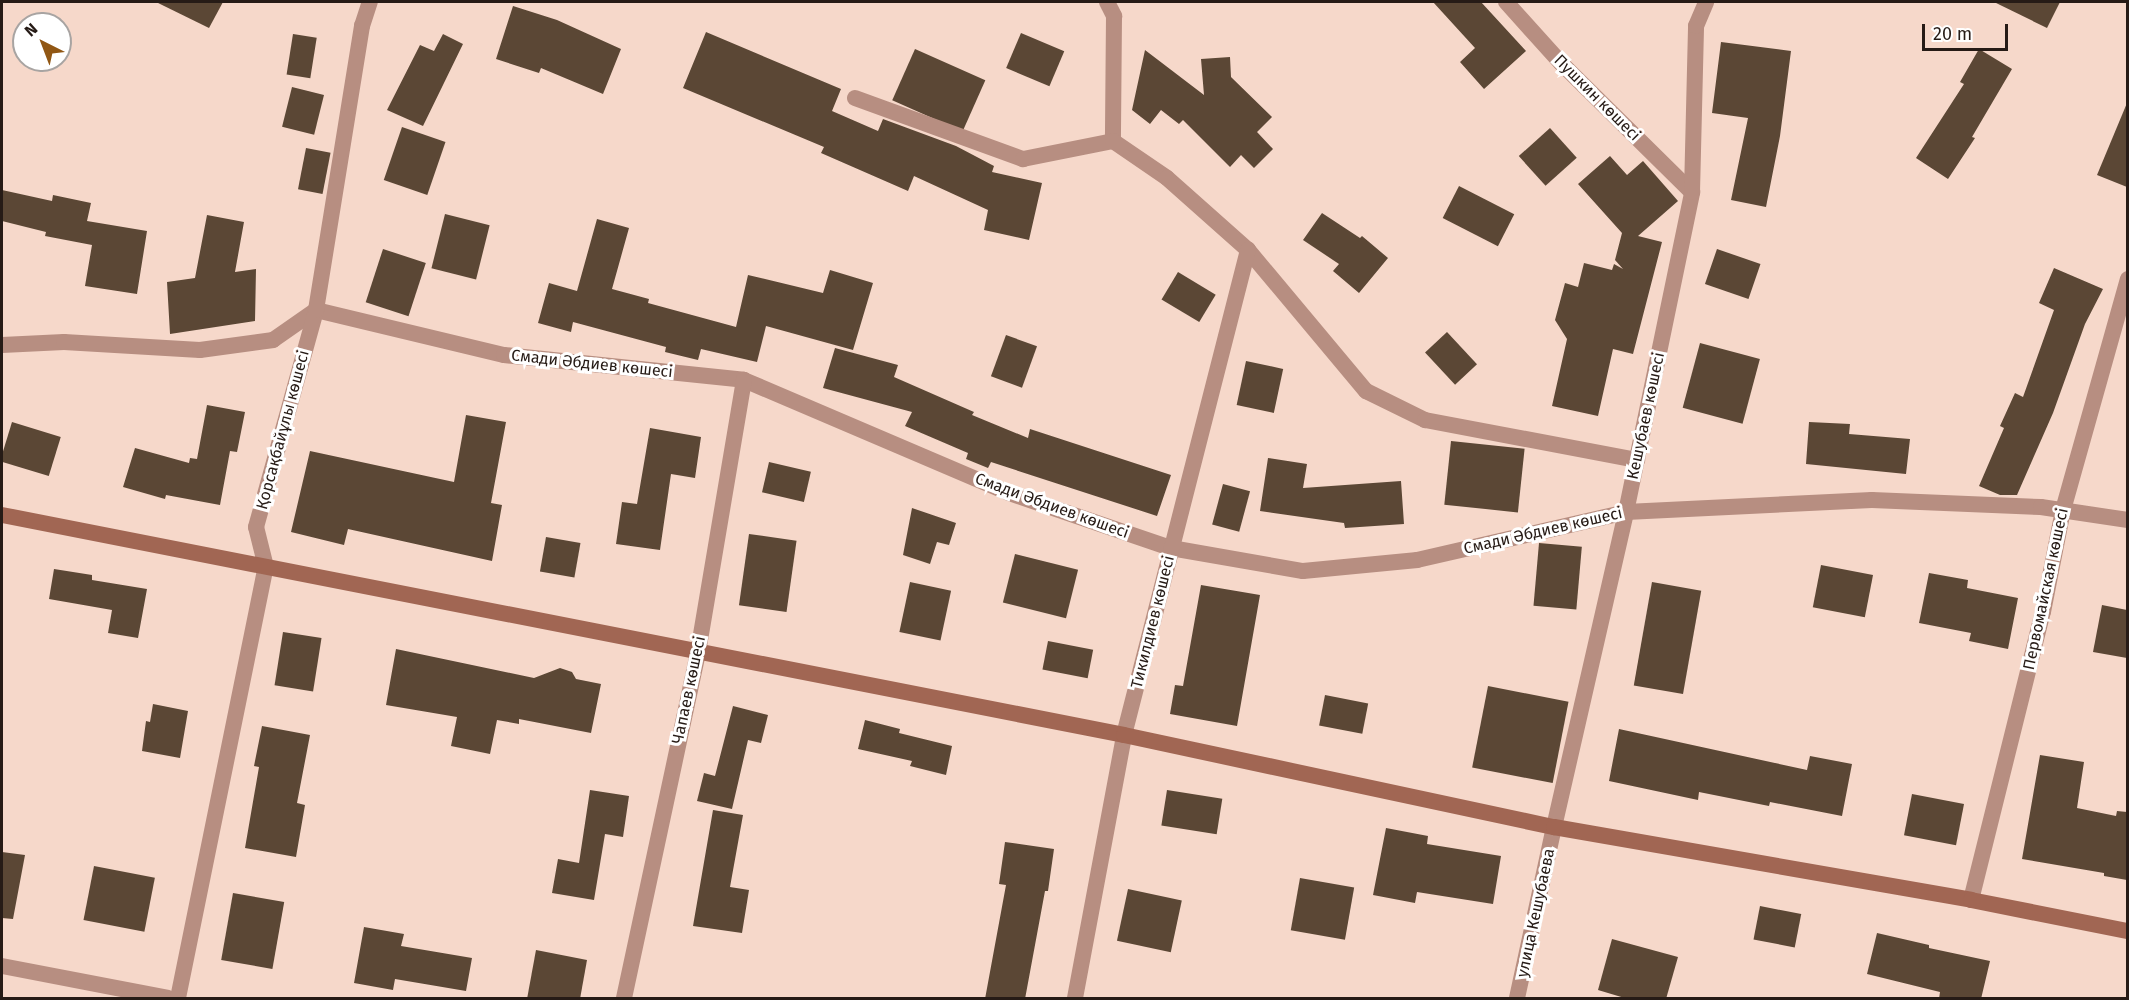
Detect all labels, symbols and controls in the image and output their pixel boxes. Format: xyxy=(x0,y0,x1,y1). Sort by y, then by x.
north arrow xyxy=(12,12,72,72)
scale bar xyxy=(1925,12,2010,50)
text: N xyxy=(21,19,41,40)
text: 20 m xyxy=(1933,23,1972,45)
street label: Пушкин көшесі xyxy=(1550,51,1644,145)
street label: Смади Әбдиев көшесі xyxy=(510,346,674,382)
street label: Қорсақбайұлы көшесі xyxy=(252,348,314,512)
street label: Кешубаев көшесі xyxy=(1623,351,1669,481)
street label: Смади Әбдиев көшесі xyxy=(972,469,1132,543)
street label: Смади Әбдиев көшесі xyxy=(1462,503,1624,559)
street label: Первомайская көшесі xyxy=(2019,506,2073,672)
street label: Тикилдиев көшесі xyxy=(1127,554,1179,690)
street label: Чапаев көшесі xyxy=(668,634,710,746)
street label: улица Кешубаева xyxy=(1513,847,1559,979)

